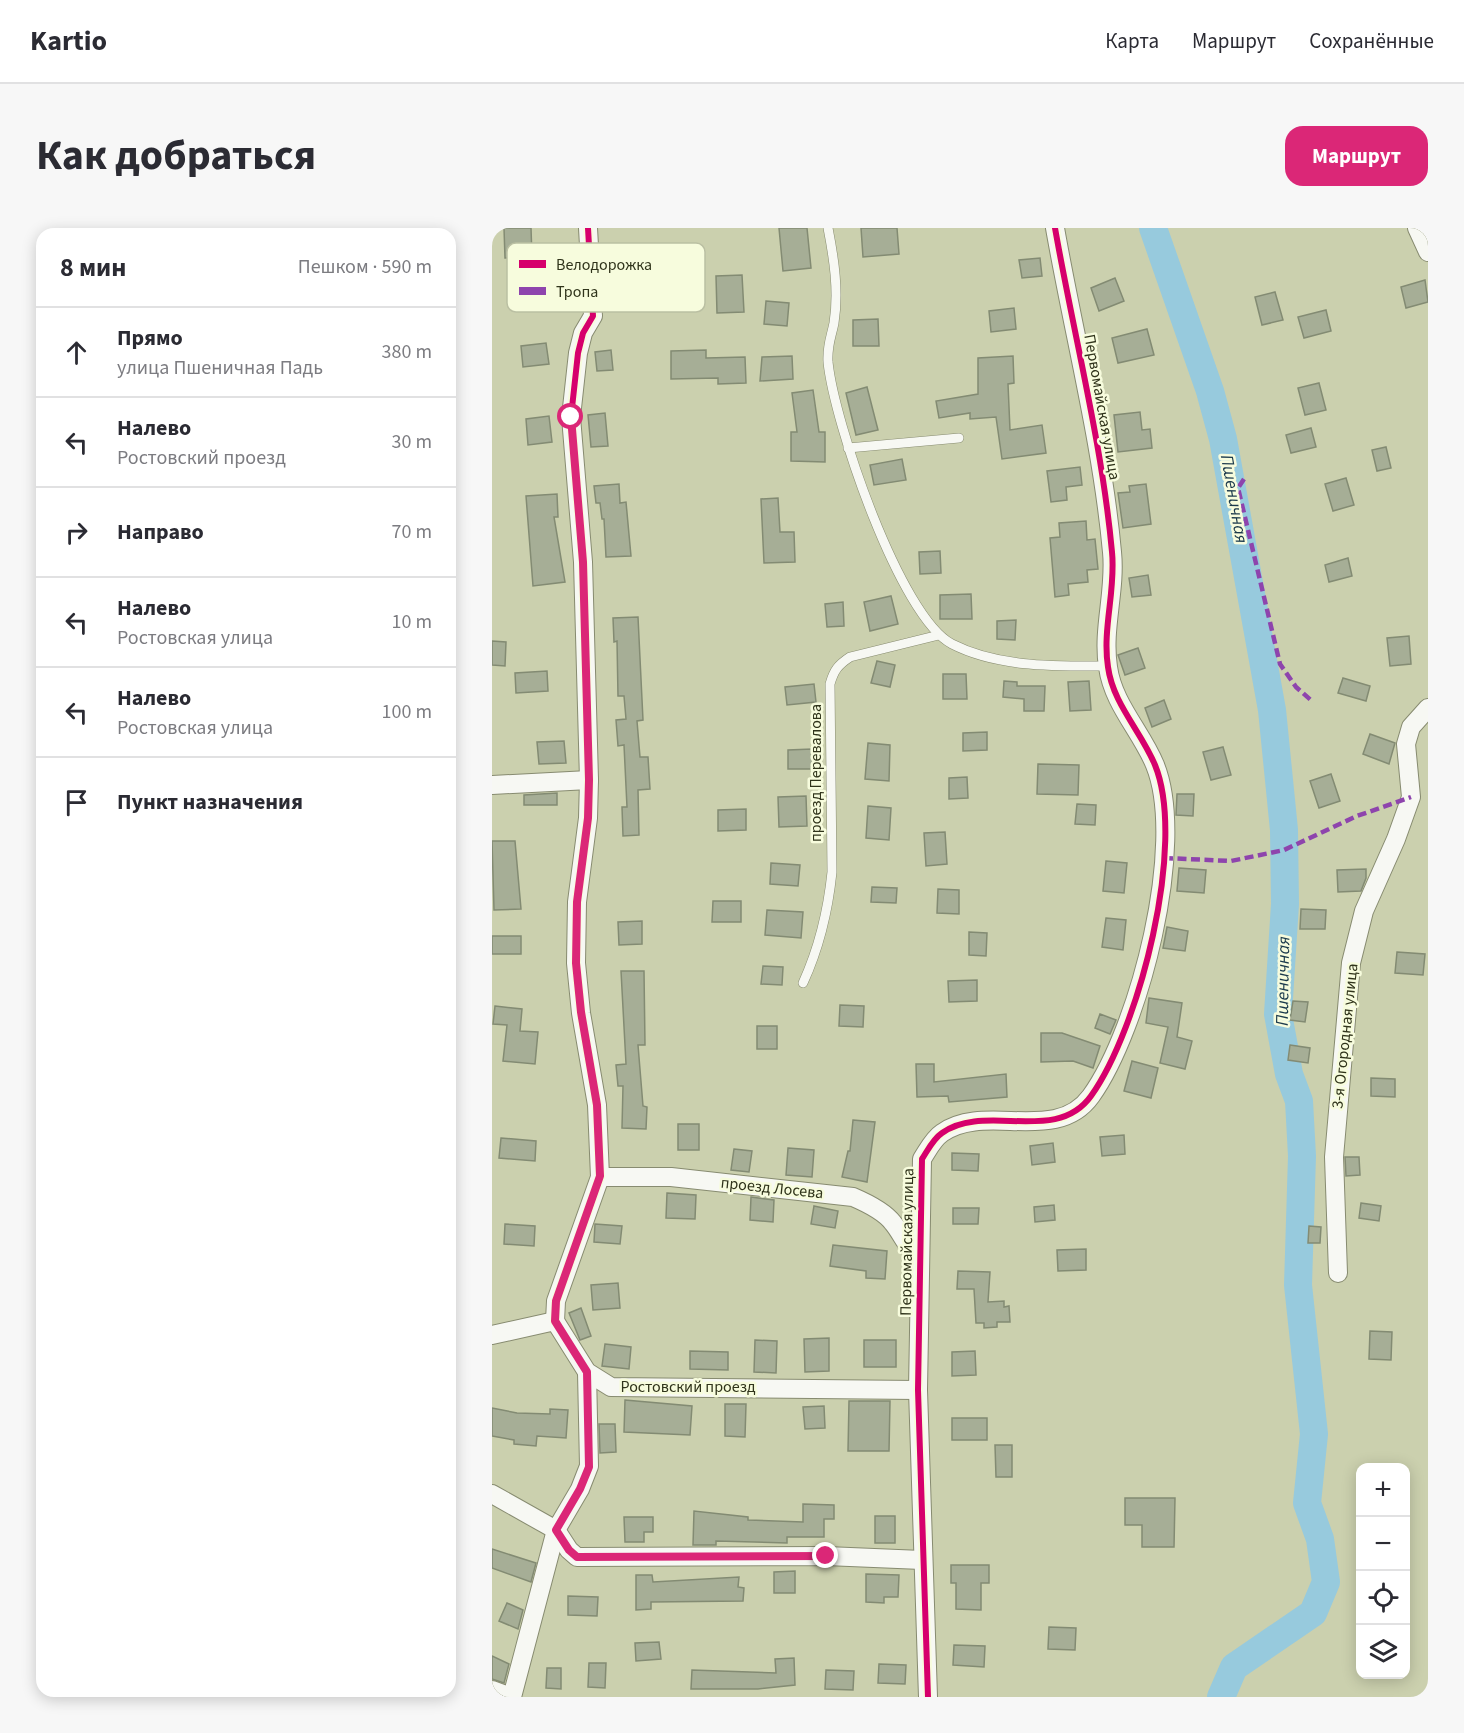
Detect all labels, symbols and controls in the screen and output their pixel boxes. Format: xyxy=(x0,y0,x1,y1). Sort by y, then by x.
text: Kartio xyxy=(30,21,107,61)
text: Карта xyxy=(1105,26,1159,56)
text: Маршрут xyxy=(1192,26,1276,56)
text: Сохранённые xyxy=(1309,26,1434,56)
text: Как добраться xyxy=(36,126,316,186)
button: Маршрут xyxy=(1285,126,1428,186)
legend xyxy=(507,243,705,312)
text: 8 мин xyxy=(60,249,126,286)
text: Пешком · 590 m xyxy=(298,253,432,281)
text: Велодорожка xyxy=(556,254,652,276)
text: Тропа xyxy=(556,281,598,303)
text: Прямо xyxy=(117,322,183,354)
street label: Первомайская улица xyxy=(1078,332,1126,482)
icon: ahead xyxy=(60,336,93,369)
text: 380 m xyxy=(382,338,432,366)
text: улица Пшеничная Падь xyxy=(117,354,323,382)
route start xyxy=(557,403,583,429)
text: Налево xyxy=(117,412,191,444)
icon: left xyxy=(60,426,93,459)
text: 30 m xyxy=(392,428,432,456)
text: Ростовский проезд xyxy=(117,444,286,472)
water label: Пшеничная xyxy=(1214,453,1254,546)
icon: right xyxy=(60,516,93,549)
text: Направо xyxy=(117,516,204,548)
text: 70 m xyxy=(392,518,432,546)
text: Налево xyxy=(117,592,191,624)
icon: left xyxy=(60,606,93,639)
text: 10 m xyxy=(392,608,432,636)
text: Ростовская улица xyxy=(117,624,273,652)
text: Налево xyxy=(117,682,191,714)
icon: left xyxy=(60,696,93,729)
text: 100 m xyxy=(382,698,432,726)
street label: проезд Перевалова xyxy=(805,704,827,842)
text: Ростовская улица xyxy=(117,714,273,742)
icon: arrive xyxy=(60,786,93,819)
text: Пункт назначения xyxy=(117,786,303,818)
water label: Пшеничная xyxy=(1270,936,1296,1026)
street label: 3-я Огородная улица xyxy=(1326,962,1364,1110)
street label: Первомайская улица xyxy=(895,1168,919,1316)
street label: проезд Лосева xyxy=(720,1172,824,1204)
street label: Ростовский проезд xyxy=(620,1376,756,1398)
map controls xyxy=(1356,1463,1410,1679)
button: + xyxy=(1356,1463,1410,1517)
button: − xyxy=(1356,1517,1410,1571)
route end xyxy=(812,1542,838,1568)
button: locate xyxy=(1356,1571,1410,1625)
button: layers xyxy=(1356,1625,1410,1679)

